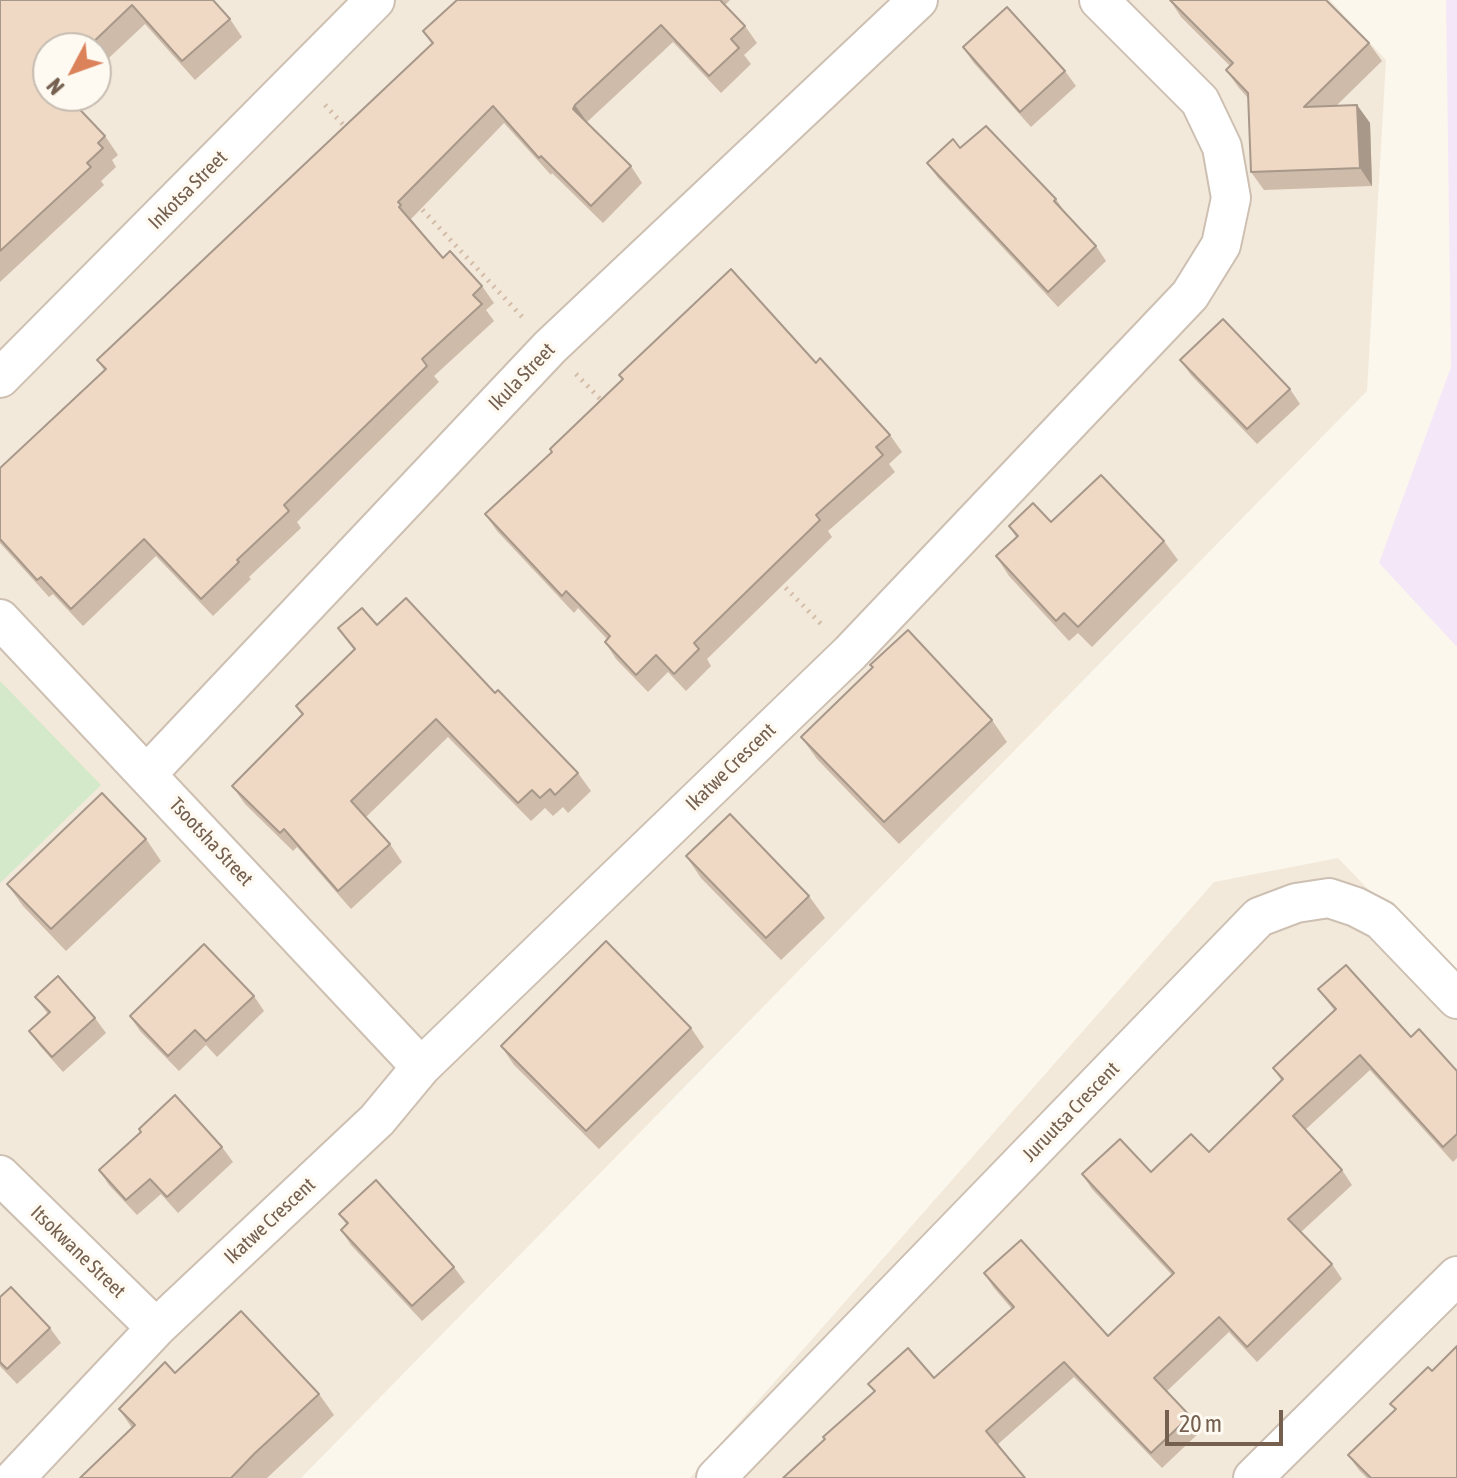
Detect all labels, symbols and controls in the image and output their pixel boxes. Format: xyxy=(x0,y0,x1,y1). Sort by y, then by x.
north arrow xyxy=(32,32,112,112)
text: N xyxy=(41,73,69,100)
street label: Inkotsa Street xyxy=(144,146,232,234)
street label: Ikula Street xyxy=(484,338,560,416)
street label: Ikatwe Crescent xyxy=(681,718,781,816)
street label: Tsootsha Street xyxy=(164,793,258,891)
street label: Juruutsa Crescent xyxy=(1018,1057,1124,1167)
street label: Ikatwe Crescent xyxy=(220,1173,320,1269)
street label: Itsokwane Street xyxy=(26,1201,130,1303)
scale bar xyxy=(1169,1394,1287,1444)
text: 20 m xyxy=(1179,1410,1222,1437)

